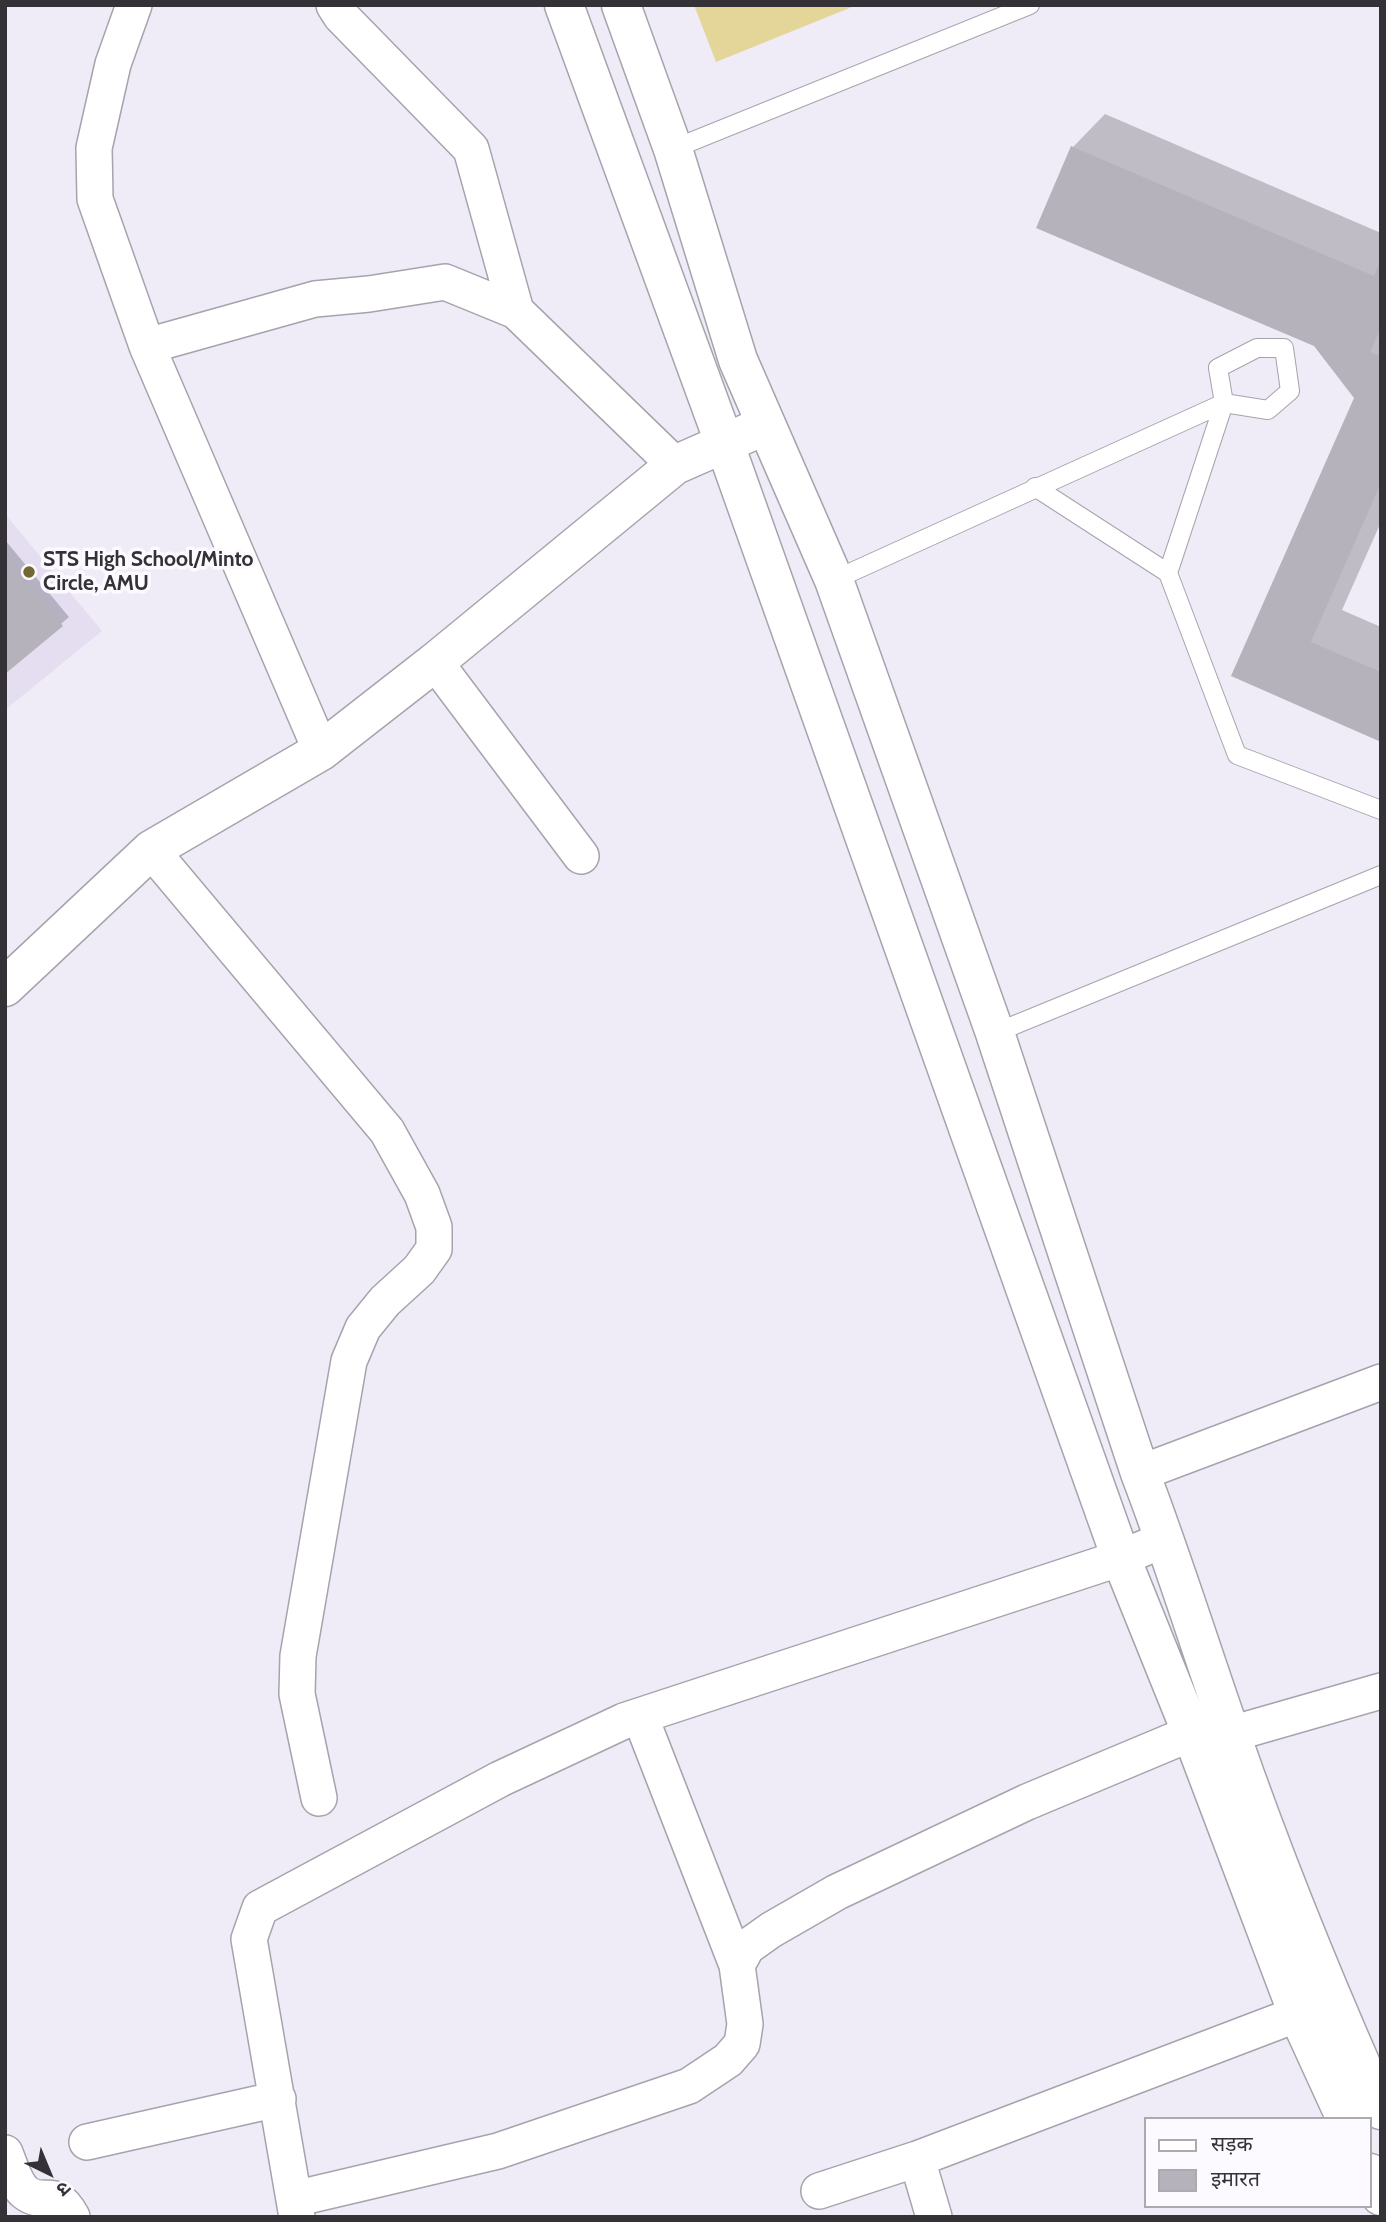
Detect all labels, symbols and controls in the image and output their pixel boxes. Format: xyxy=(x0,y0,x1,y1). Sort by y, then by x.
place label: STS High School/Minto Circle, AMU xyxy=(43,547,254,597)
marker: STS High School/Minto Circle, AMU xyxy=(21,564,37,580)
legend xyxy=(1144,2117,1372,2208)
text: सड़क xyxy=(1211,2131,1253,2156)
north arrow xyxy=(14,2138,84,2208)
text: इमारत xyxy=(1211,2166,1260,2191)
text: उ xyxy=(52,2177,76,2201)

